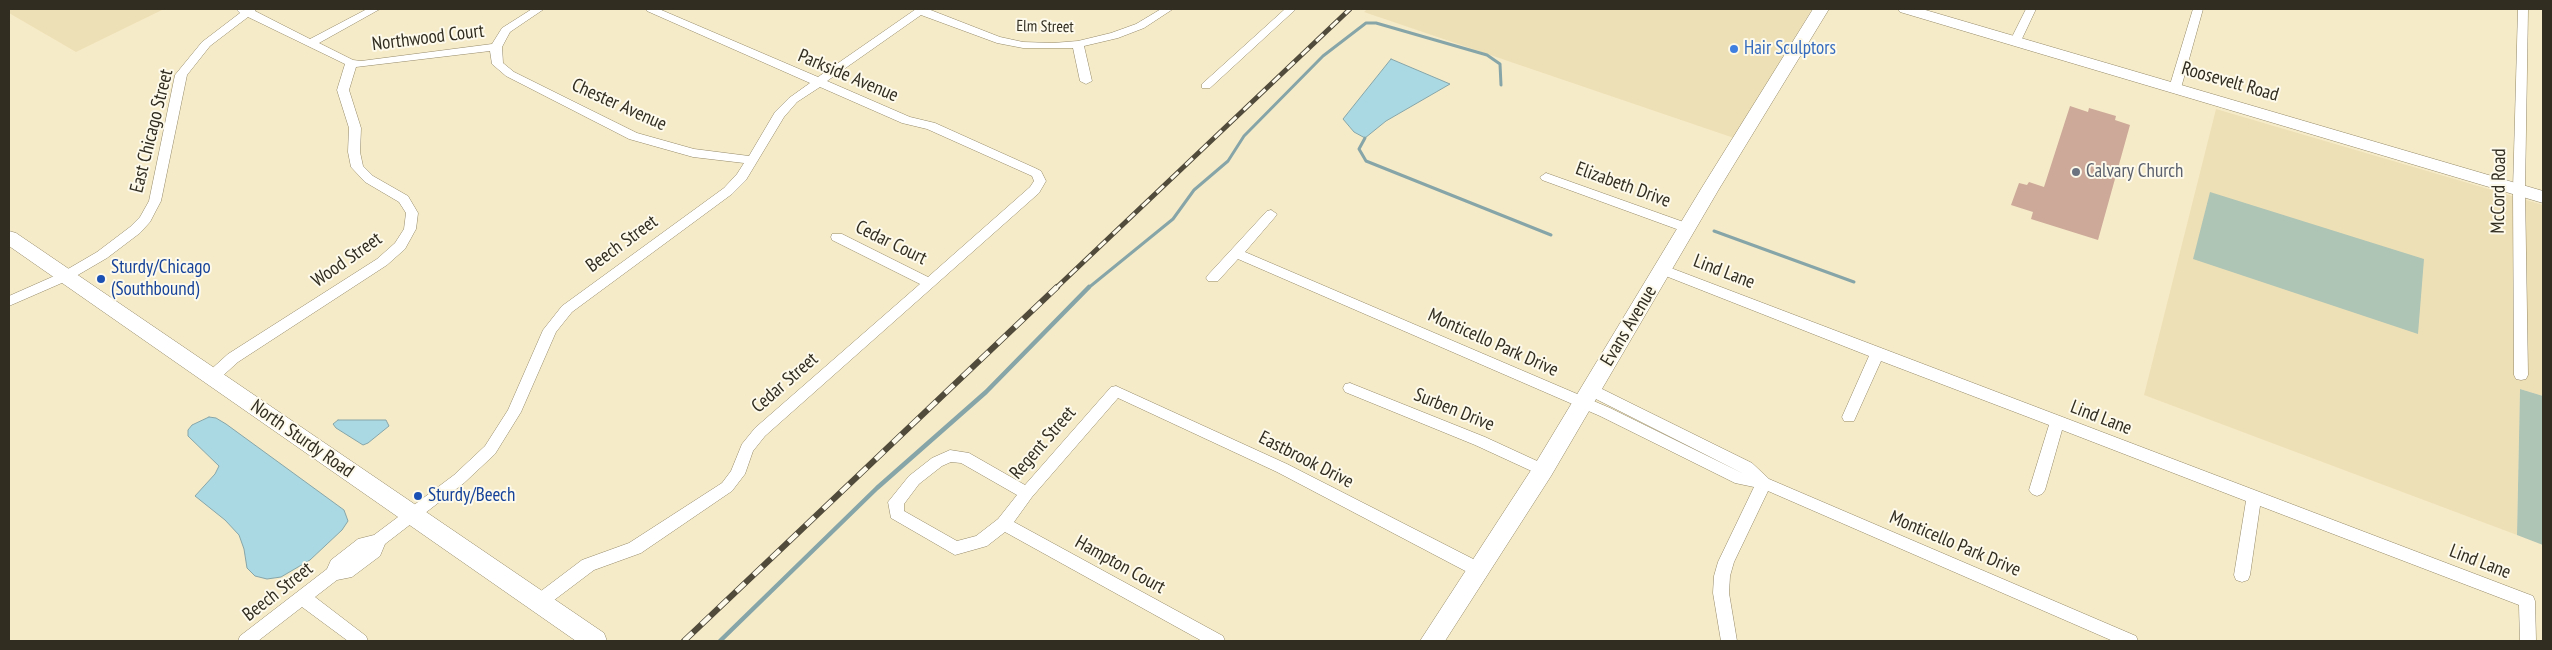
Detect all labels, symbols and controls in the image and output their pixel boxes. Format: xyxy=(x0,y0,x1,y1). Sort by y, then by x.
street label: Elm Street xyxy=(1016,17,1074,37)
street label: Northwood Court xyxy=(371,20,485,56)
place label: Hair Sculptors xyxy=(1744,38,1836,60)
marker: Hair Sculptors xyxy=(1728,43,1740,55)
street label: Parkside Avenue xyxy=(794,45,902,107)
street label: Roosevelt Road xyxy=(2179,57,2281,107)
street label: East Chicago Street xyxy=(126,67,178,195)
street label: Chester Avenue xyxy=(568,74,670,136)
street label: McCord Road xyxy=(2487,148,2511,234)
street label: Elizabeth Drive xyxy=(1572,157,1674,213)
place label: Calvary Church xyxy=(2086,161,2183,183)
marker: Calvary Church xyxy=(2070,166,2082,178)
street label: Beech Street xyxy=(582,210,662,278)
street label: Cedar Court xyxy=(852,216,930,270)
street label: Wood Street xyxy=(308,228,386,292)
street label: Lind Lane xyxy=(1690,250,1758,294)
place label: Sturdy/Chicago (Southbound) xyxy=(111,257,211,301)
marker: Sturdy/Chicago (Southbound) xyxy=(95,273,107,285)
street label: Evans Avenue xyxy=(1596,282,1662,370)
street label: Monticello Park Drive xyxy=(1424,304,1562,382)
street label: Cedar Street xyxy=(747,348,823,418)
street label: Surben Drive xyxy=(1411,384,1497,436)
street label: North Sturdy Road xyxy=(246,395,358,483)
street label: Lind Lane xyxy=(2067,396,2135,440)
street label: Regent Street xyxy=(1005,402,1081,484)
street label: Eastbrook Drive xyxy=(1255,426,1357,494)
place label: Sturdy/Beech xyxy=(428,485,515,507)
marker: Sturdy/Beech xyxy=(412,490,424,502)
street label: Monticello Park Drive xyxy=(1886,506,2024,582)
street label: Hampton Court xyxy=(1071,531,1169,599)
street label: Lind Lane xyxy=(2446,540,2514,584)
street label: Beech Street xyxy=(238,558,318,626)

